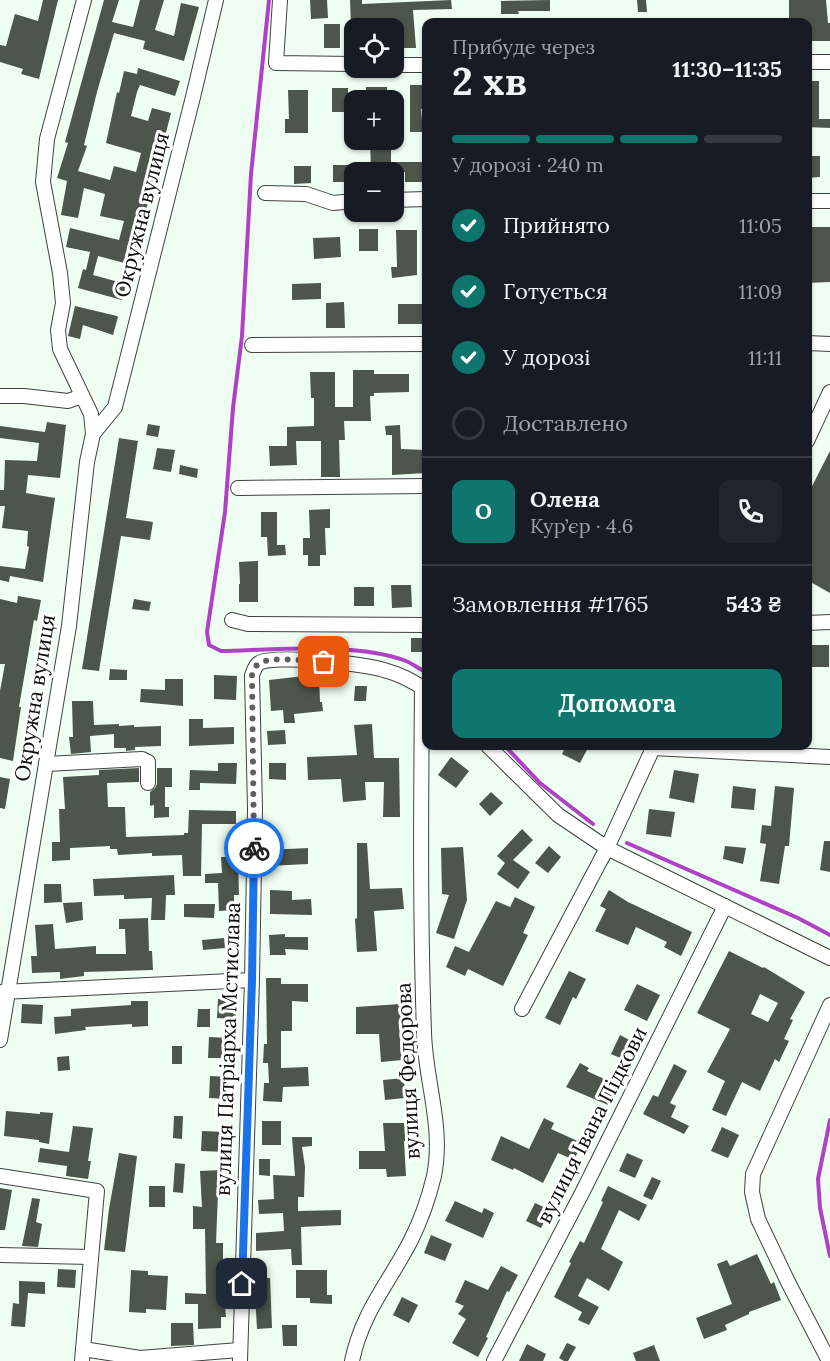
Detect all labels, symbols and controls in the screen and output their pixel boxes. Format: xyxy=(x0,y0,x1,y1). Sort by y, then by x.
map controls xyxy=(344,18,404,222)
button: locate xyxy=(344,18,404,78)
text: Прибуде через xyxy=(452,34,595,59)
text: 11:30–11:35 xyxy=(672,55,782,83)
text: 2 хв xyxy=(452,56,527,106)
button: + xyxy=(344,90,404,150)
street label: Окружна вулиця xyxy=(108,130,175,300)
text: У дорозі · 240 m xyxy=(452,152,604,177)
button: − xyxy=(344,162,404,222)
icon: check xyxy=(452,209,485,242)
text: Прийнято xyxy=(503,211,610,239)
text: 11:05 xyxy=(739,213,782,238)
icon: check xyxy=(452,275,485,308)
text: Готується xyxy=(503,277,608,305)
text: 11:09 xyxy=(738,279,782,304)
icon: check xyxy=(452,341,485,374)
text: У дорозі xyxy=(503,343,590,371)
text: 11:11 xyxy=(748,345,782,370)
text: Доставлено xyxy=(503,409,628,437)
button: phone xyxy=(719,480,782,543)
text: Олена xyxy=(530,485,600,513)
text: О xyxy=(475,497,492,525)
text: Кур’єр · 4.6 xyxy=(530,513,633,538)
text: Замовлення #1765 xyxy=(452,590,649,618)
text: 543 ₴ xyxy=(726,590,782,618)
street label: Окружна вулиця xyxy=(8,612,61,784)
pin xyxy=(298,636,349,687)
icon: bag xyxy=(307,645,340,678)
button: Допомога xyxy=(452,669,782,738)
courier xyxy=(224,818,284,878)
icon: bike xyxy=(238,832,271,865)
street label: вулиця Патріарха Мстислава xyxy=(209,901,246,1196)
street label: вулиця Федорова xyxy=(389,982,426,1160)
street label: вулиця Івана Підкови xyxy=(530,1022,653,1228)
pin xyxy=(216,1258,267,1309)
icon: home xyxy=(225,1267,258,1300)

